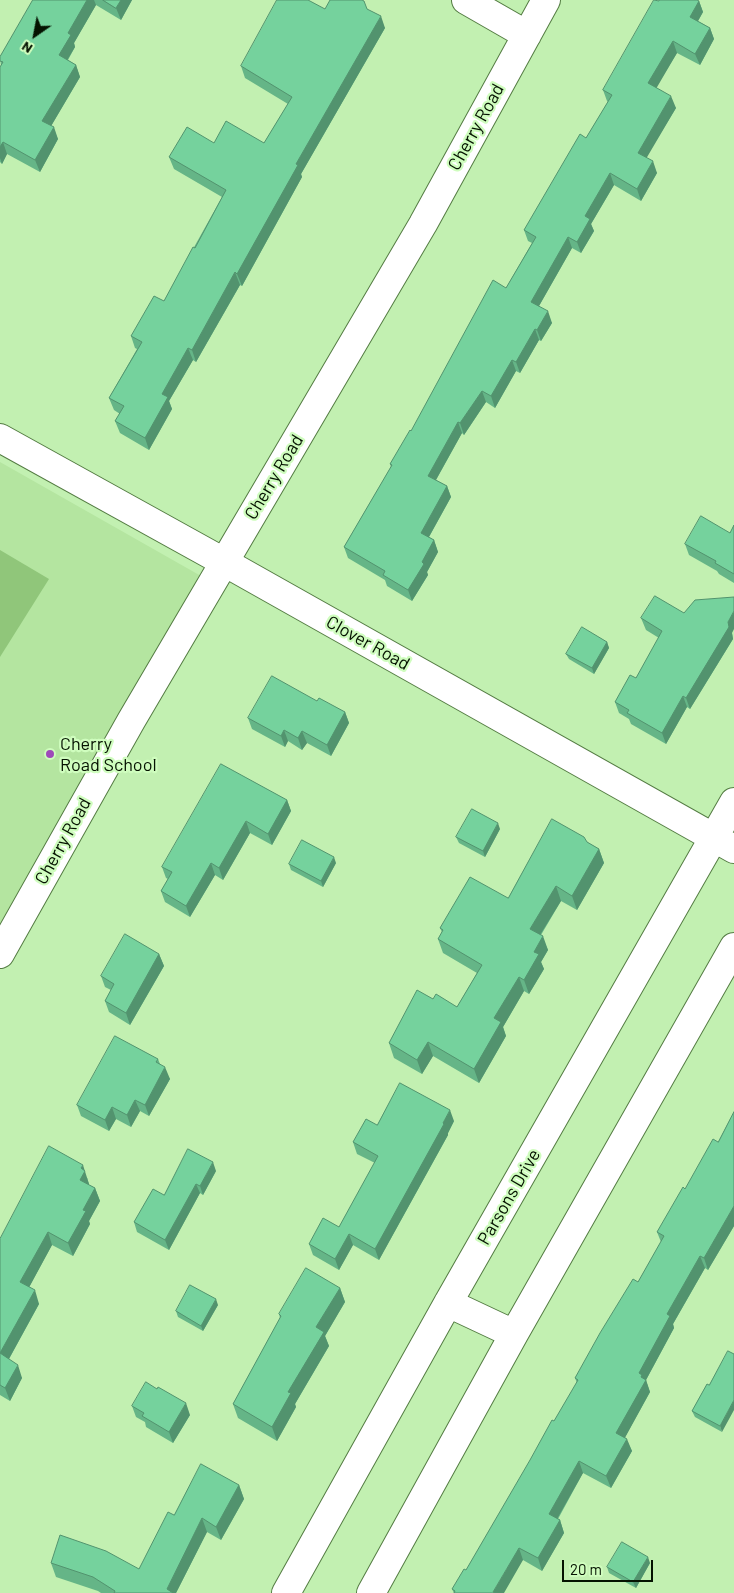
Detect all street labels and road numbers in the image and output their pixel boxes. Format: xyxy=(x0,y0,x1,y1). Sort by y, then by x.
street label: Cherry Road xyxy=(443,80,509,174)
street label: Cherry Road xyxy=(240,431,308,523)
street label: Clover Road xyxy=(322,611,414,675)
street label: Cherry Road xyxy=(30,794,96,888)
street label: Parsons Drive xyxy=(473,1145,545,1249)

